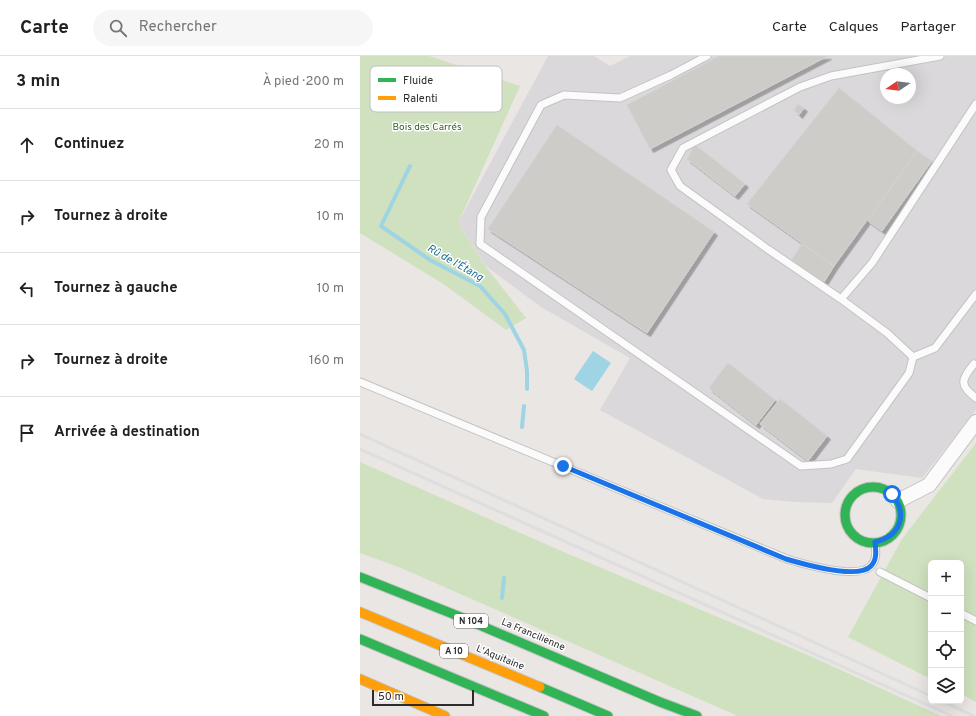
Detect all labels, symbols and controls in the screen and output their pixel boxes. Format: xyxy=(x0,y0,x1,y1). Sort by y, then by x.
search box xyxy=(93,10,373,46)
text: Carte xyxy=(20,16,69,40)
icon: search xyxy=(107,17,129,39)
text: Rechercher xyxy=(139,18,217,37)
text: Carte xyxy=(772,19,807,36)
text: Calques xyxy=(829,19,879,36)
text: Partager xyxy=(901,19,956,36)
legend xyxy=(370,66,502,112)
north arrow xyxy=(880,68,916,104)
text: 3 min xyxy=(16,71,60,93)
text: À pied · 200 m xyxy=(263,74,344,90)
text: Fluide xyxy=(403,74,433,88)
text: Ralenti xyxy=(403,92,438,106)
park label: Bois des Carrés xyxy=(392,121,462,134)
icon: ahead xyxy=(16,134,38,156)
text: Continuez xyxy=(54,135,124,154)
text: 20 m xyxy=(314,137,344,153)
icon: right xyxy=(16,206,38,228)
text: Tournez à droite xyxy=(54,207,168,226)
text: 10 m xyxy=(317,209,344,225)
water label: Rû de l'Étang xyxy=(424,240,487,285)
icon: left xyxy=(16,278,38,300)
text: Tournez à gauche xyxy=(54,279,178,298)
text: 10 m xyxy=(317,281,344,297)
icon: right xyxy=(16,350,38,372)
text: Tournez à droite xyxy=(54,351,168,370)
text: 160 m xyxy=(309,353,344,369)
icon: arrive xyxy=(16,422,38,444)
text: Arrivée à destination xyxy=(54,423,200,442)
route end xyxy=(554,457,572,475)
route start xyxy=(883,485,901,503)
map controls xyxy=(928,560,964,704)
button: + xyxy=(928,560,964,596)
button: − xyxy=(928,596,964,632)
road number: N 104 xyxy=(454,614,488,628)
street label: La Francilienne xyxy=(499,616,567,654)
button: locate xyxy=(928,632,964,668)
street label: L'Aquitaine xyxy=(474,642,526,674)
road number: A 10 xyxy=(440,644,468,658)
button: layers xyxy=(928,668,964,704)
scale bar xyxy=(372,688,474,707)
text: 50 m xyxy=(378,690,404,704)

